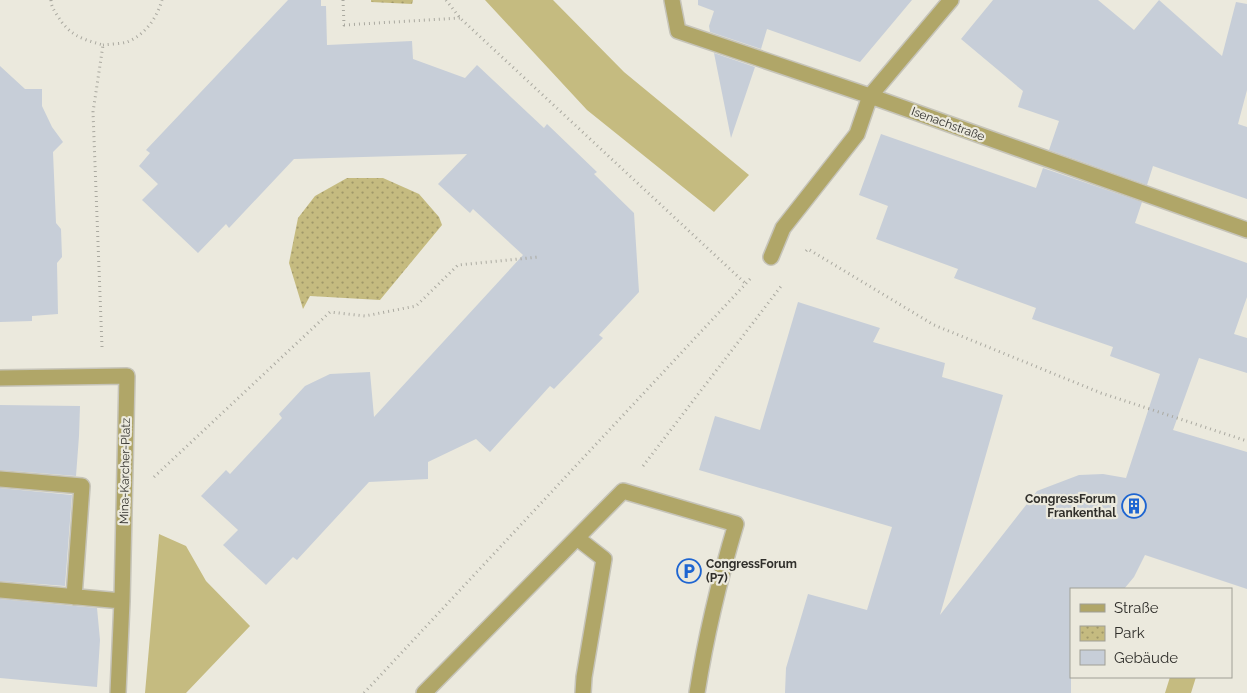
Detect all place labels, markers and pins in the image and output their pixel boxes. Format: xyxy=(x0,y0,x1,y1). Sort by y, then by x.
place label: CongressForum Frankenthal xyxy=(1025,492,1116,520)
building icon: CongressForum Frankenthal xyxy=(1121,493,1147,519)
place label: CongressForum (P7) xyxy=(706,557,797,585)
parking icon: CongressForum (P7) xyxy=(676,558,702,584)

